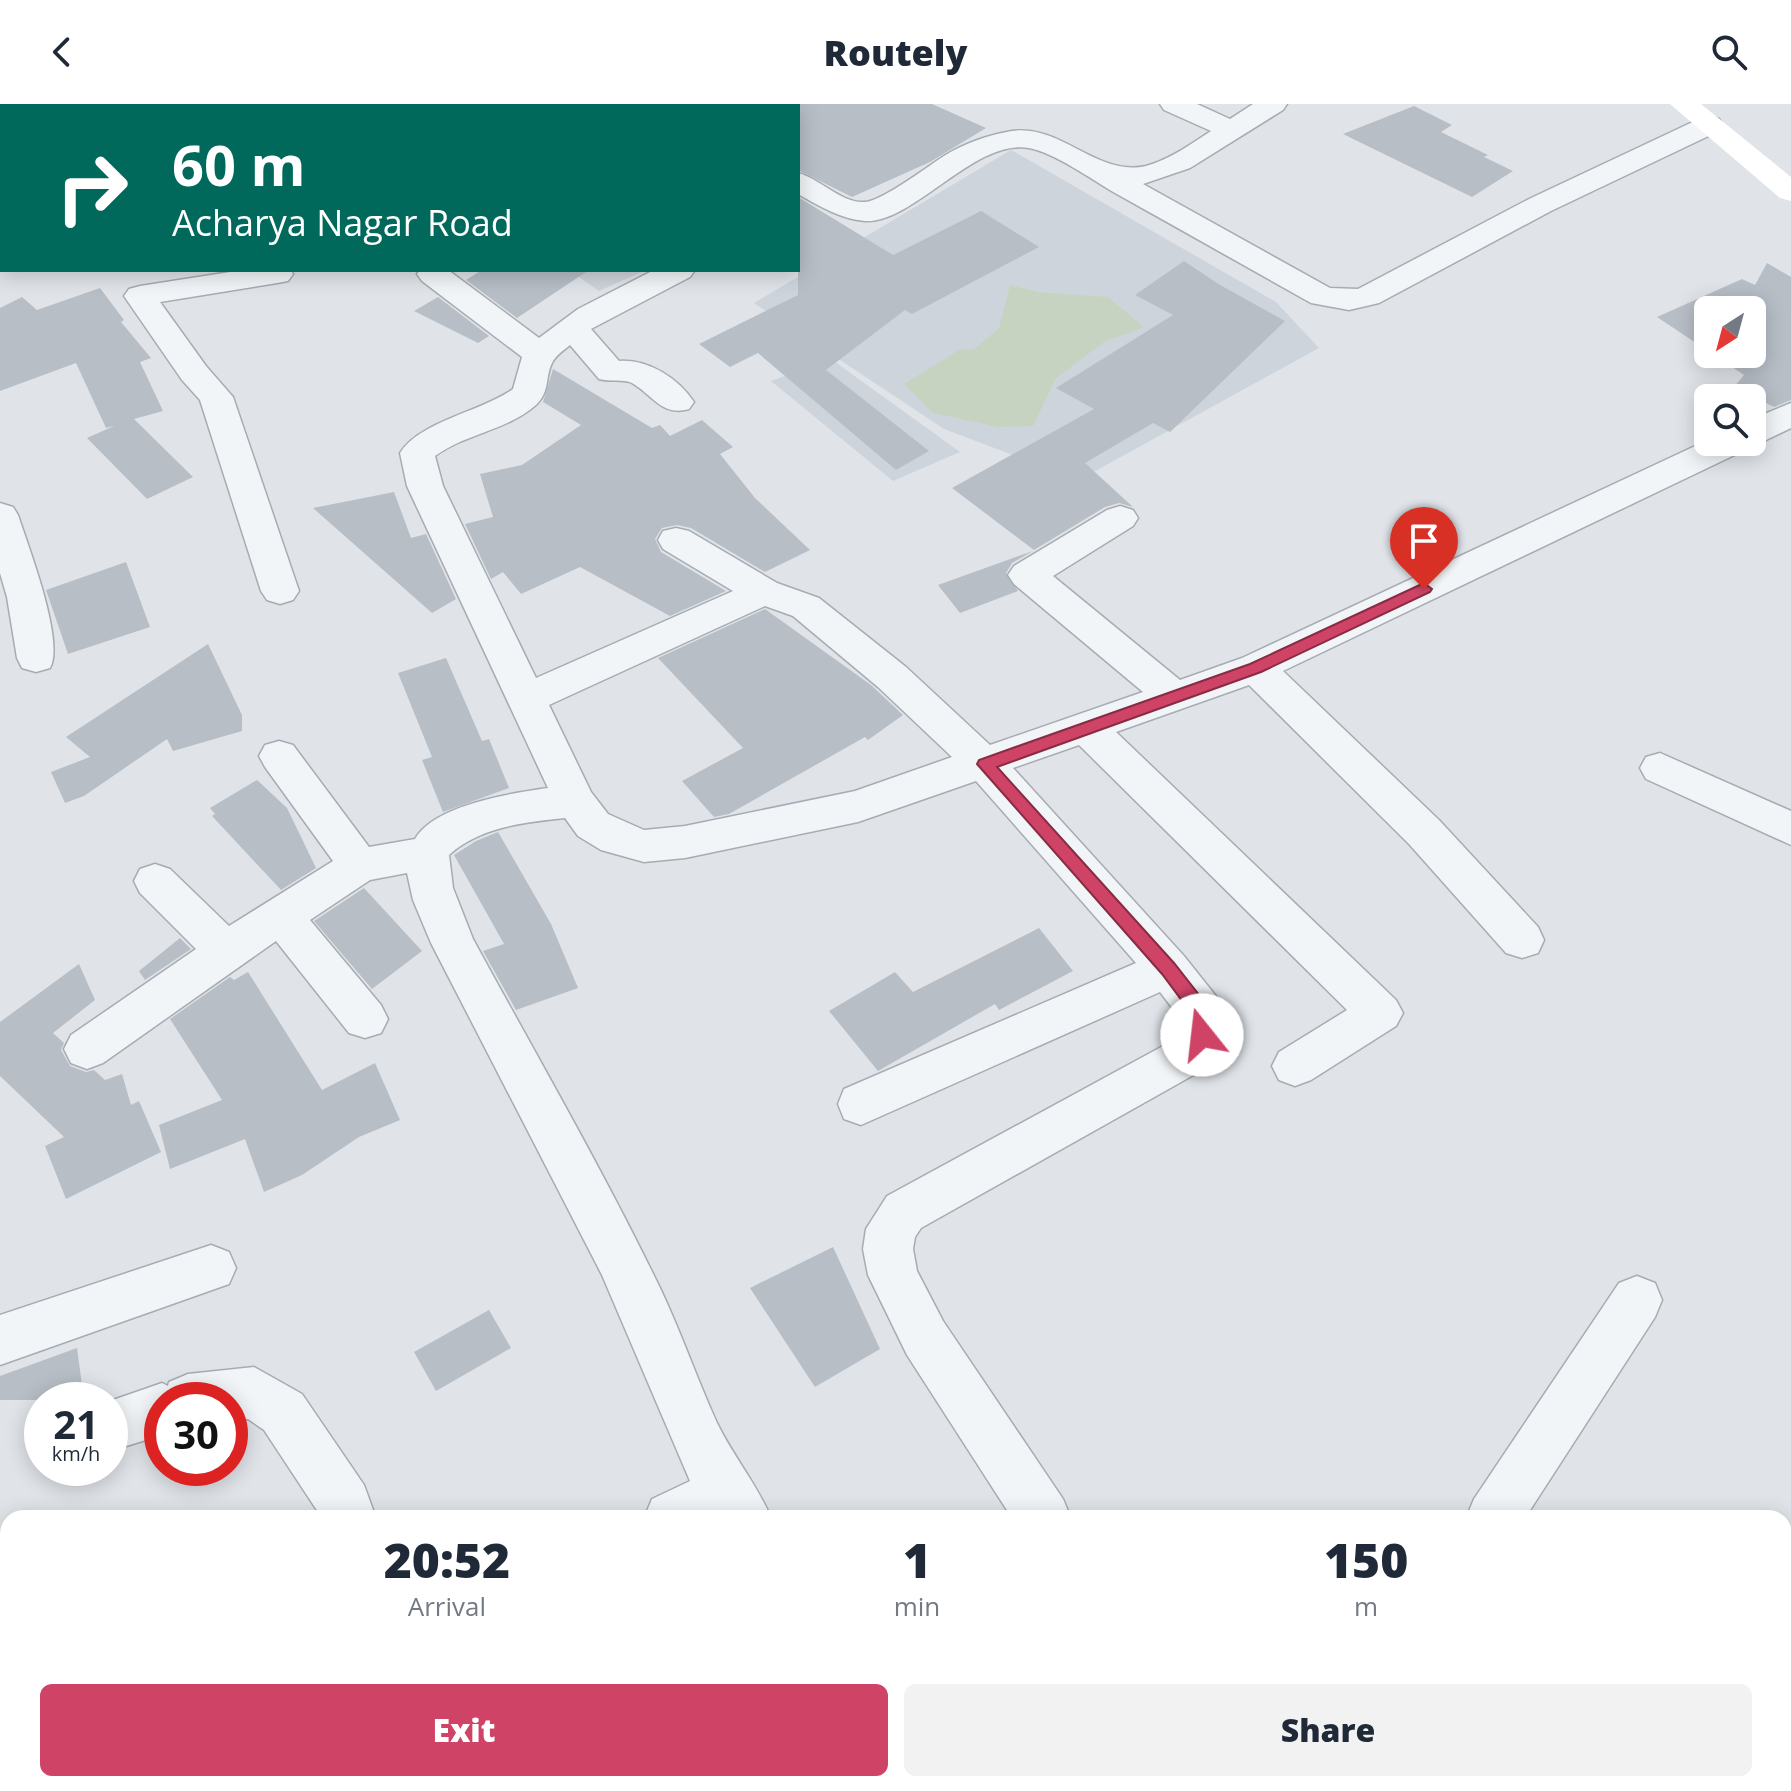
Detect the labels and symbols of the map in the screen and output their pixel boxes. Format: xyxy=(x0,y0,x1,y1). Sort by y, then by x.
north arrow xyxy=(1694,296,1766,368)
pin xyxy=(1390,507,1458,589)
position arrow xyxy=(1160,993,1244,1077)
speed limit sign: 30 xyxy=(144,1382,248,1486)

